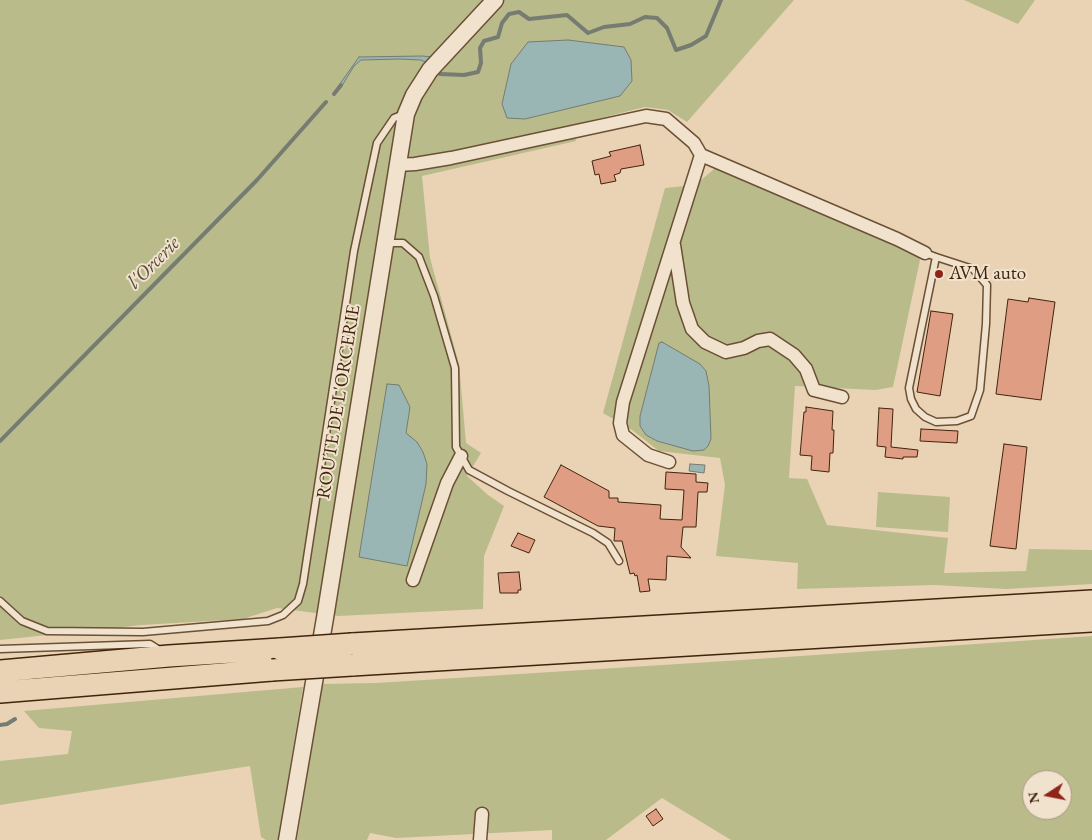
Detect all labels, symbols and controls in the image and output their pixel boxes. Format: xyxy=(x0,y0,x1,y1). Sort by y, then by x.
water label: l'Orcerie xyxy=(123,232,185,294)
place label: AVM auto xyxy=(949,263,1026,285)
marker: AVM auto xyxy=(933,268,945,280)
street label: ROUTE DE L'ORCERIE xyxy=(312,303,366,501)
north arrow xyxy=(1022,770,1072,820)
text: N xyxy=(1023,790,1043,805)

